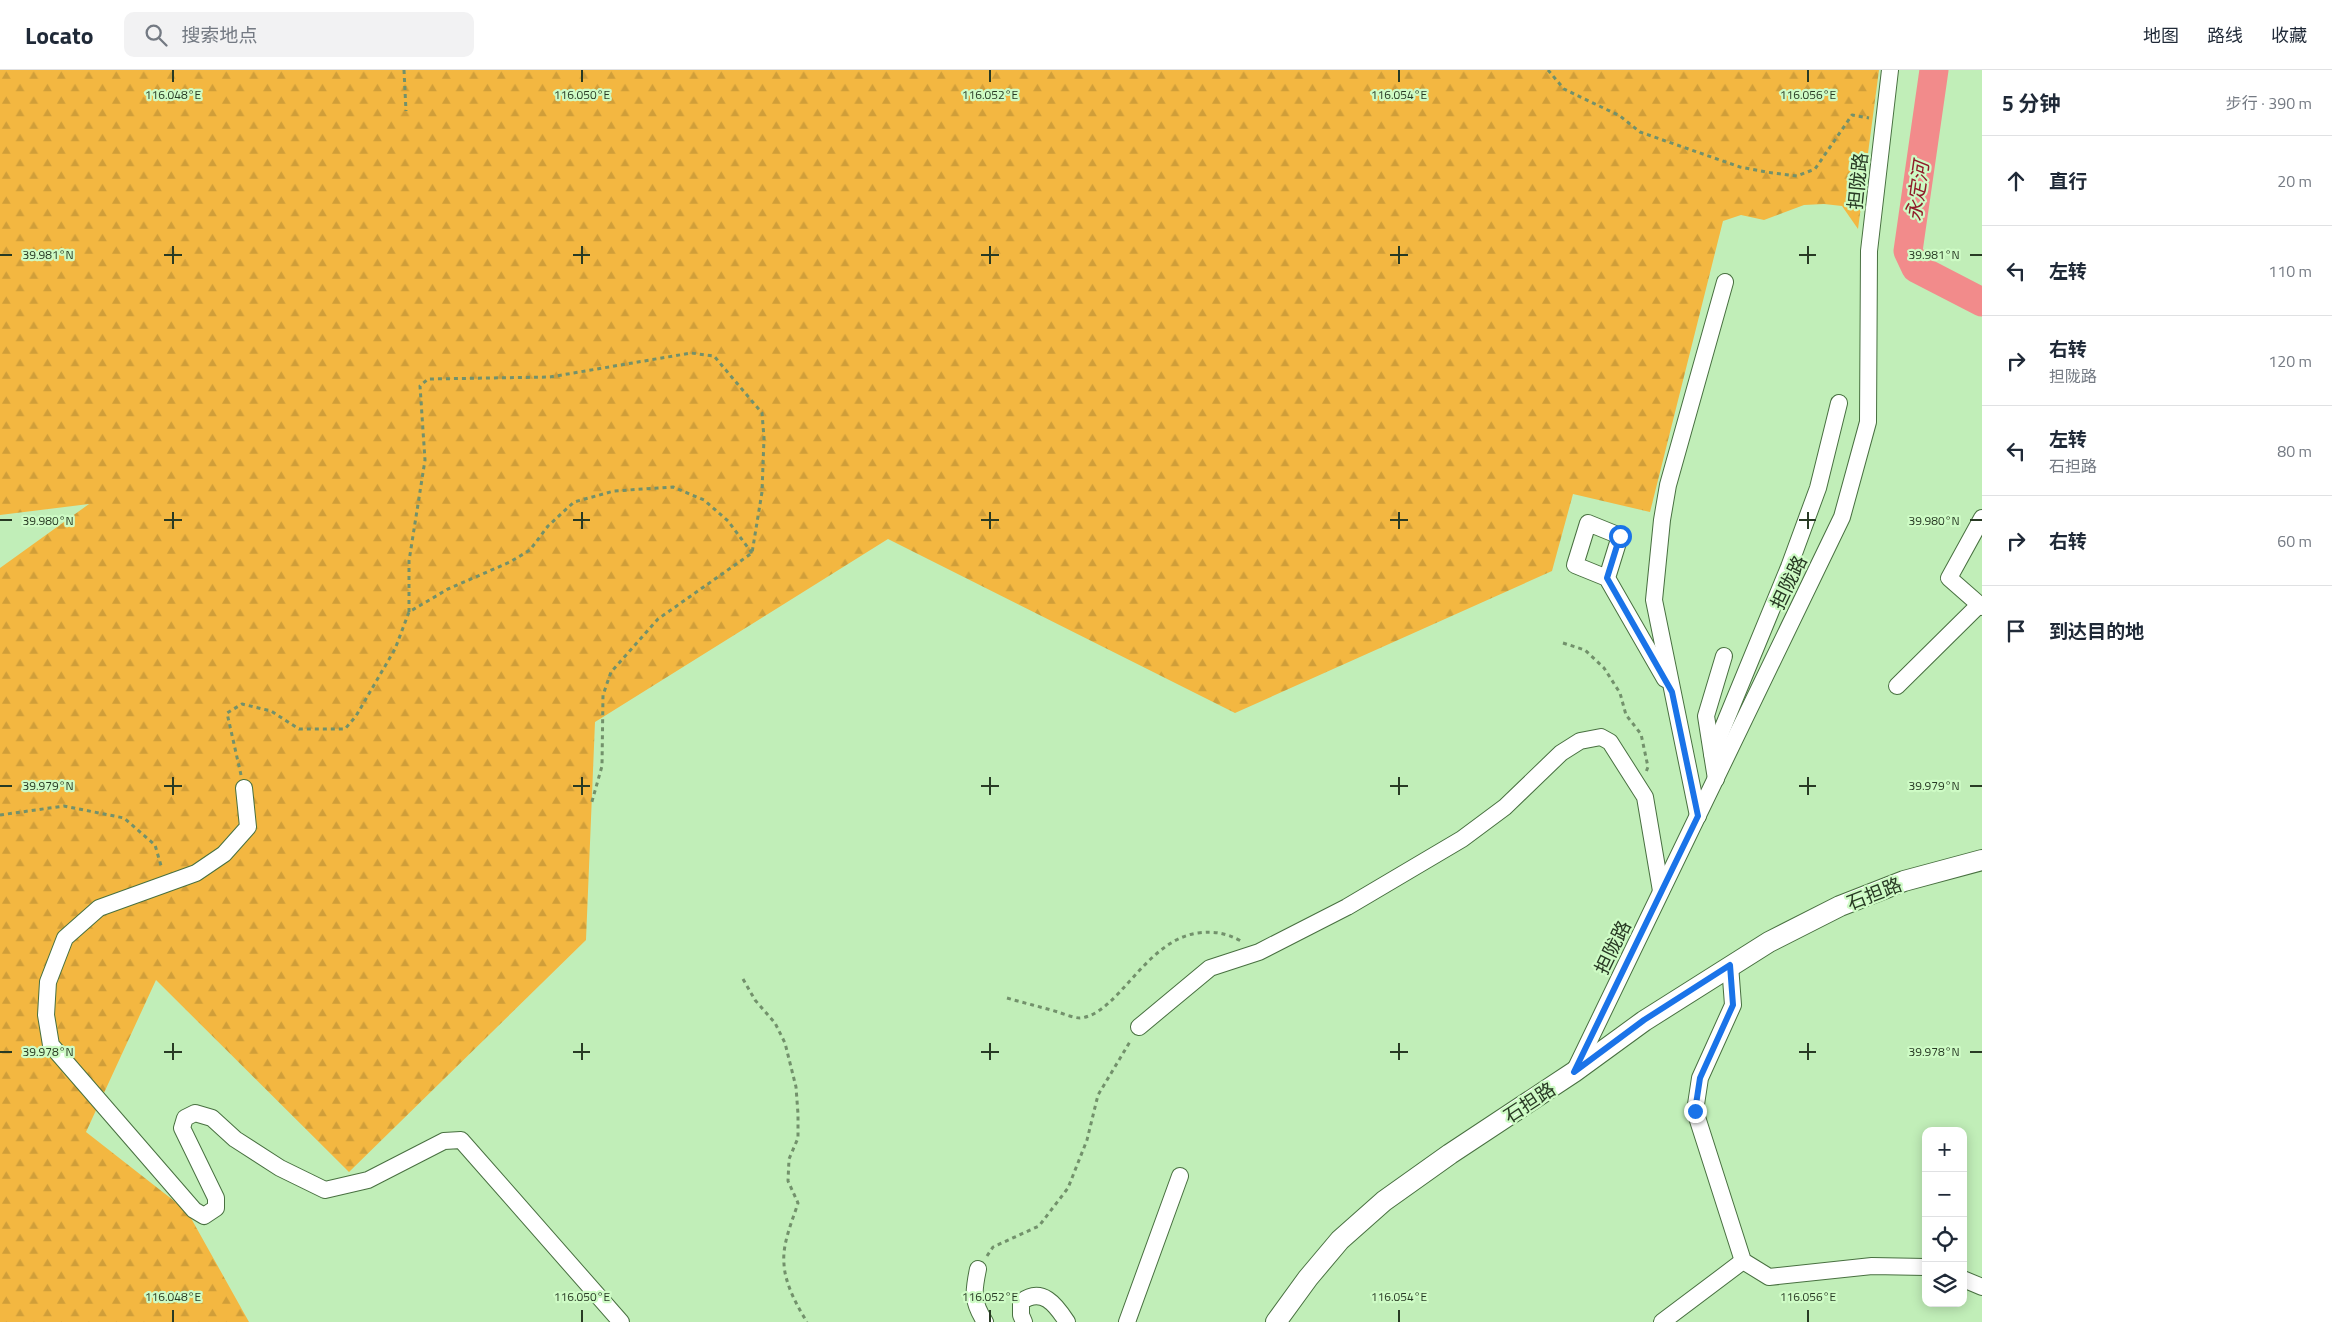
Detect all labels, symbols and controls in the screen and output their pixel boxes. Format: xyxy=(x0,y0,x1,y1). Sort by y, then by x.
search box xyxy=(124,12,474,57)
text: Locato xyxy=(25,17,94,53)
text: 搜索地点 xyxy=(182,20,258,49)
icon: search xyxy=(142,21,170,49)
text: 地图 xyxy=(2143,22,2179,49)
text: 路线 xyxy=(2207,22,2243,49)
text: 收藏 xyxy=(2271,22,2307,49)
text: 116.048°E xyxy=(145,85,201,104)
text: 116.050°E xyxy=(554,85,610,104)
text: 116.052°E xyxy=(962,85,1018,104)
text: 116.054°E xyxy=(1371,85,1427,104)
text: 116.056°E xyxy=(1780,85,1836,104)
text: 5 分钟 xyxy=(2002,87,2060,119)
text: 步行 · 390 m xyxy=(2226,91,2312,115)
street label: 担陇路 xyxy=(1840,151,1874,211)
water label: 永定河 xyxy=(1897,155,1937,223)
text: 直行 xyxy=(2049,166,2087,195)
icon: ahead xyxy=(2002,167,2030,195)
text: 20 m xyxy=(2277,169,2312,193)
text: 39.981°N xyxy=(22,245,74,264)
text: 39.981°N xyxy=(1908,245,1960,264)
text: 左转 xyxy=(2049,256,2087,285)
icon: left xyxy=(2002,257,2030,285)
text: 110 m xyxy=(2268,259,2312,283)
text: 右转 xyxy=(2049,334,2087,363)
icon: right xyxy=(2002,347,2030,375)
text: 120 m xyxy=(2268,349,2312,373)
text: 担陇路 xyxy=(2049,364,2097,388)
text: 左转 xyxy=(2049,424,2087,453)
icon: left xyxy=(2002,437,2030,465)
text: 80 m xyxy=(2277,439,2312,463)
text: 石担路 xyxy=(2049,454,2097,478)
text: 39.980°N xyxy=(22,511,74,530)
text: 39.980°N xyxy=(1908,511,1960,530)
route start xyxy=(1609,525,1632,548)
text: 右转 xyxy=(2049,526,2087,555)
icon: right xyxy=(2002,527,2030,555)
text: 60 m xyxy=(2277,529,2312,553)
street label: 担陇路 xyxy=(1762,550,1814,614)
text: 到达目的地 xyxy=(2049,616,2144,645)
icon: arrive xyxy=(2002,617,2030,645)
text: 39.979°N xyxy=(22,776,74,795)
text: 39.979°N xyxy=(1908,776,1960,795)
street label: 石担路 xyxy=(1842,869,1906,917)
street label: 担陇路 xyxy=(1586,915,1638,979)
text: 39.978°N xyxy=(22,1042,74,1061)
text: 39.978°N xyxy=(1908,1042,1960,1061)
street label: 石担路 xyxy=(1497,1074,1561,1130)
route end xyxy=(1684,1100,1707,1123)
map controls xyxy=(1922,1127,1967,1307)
button: + xyxy=(1922,1127,1967,1172)
button: − xyxy=(1922,1172,1967,1217)
button: locate xyxy=(1922,1217,1967,1262)
button: layers xyxy=(1922,1262,1967,1307)
text: 116.048°E xyxy=(145,1287,201,1306)
text: 116.050°E xyxy=(554,1287,610,1306)
text: 116.052°E xyxy=(962,1287,1018,1306)
text: 116.054°E xyxy=(1371,1287,1427,1306)
text: 116.056°E xyxy=(1780,1287,1836,1306)

